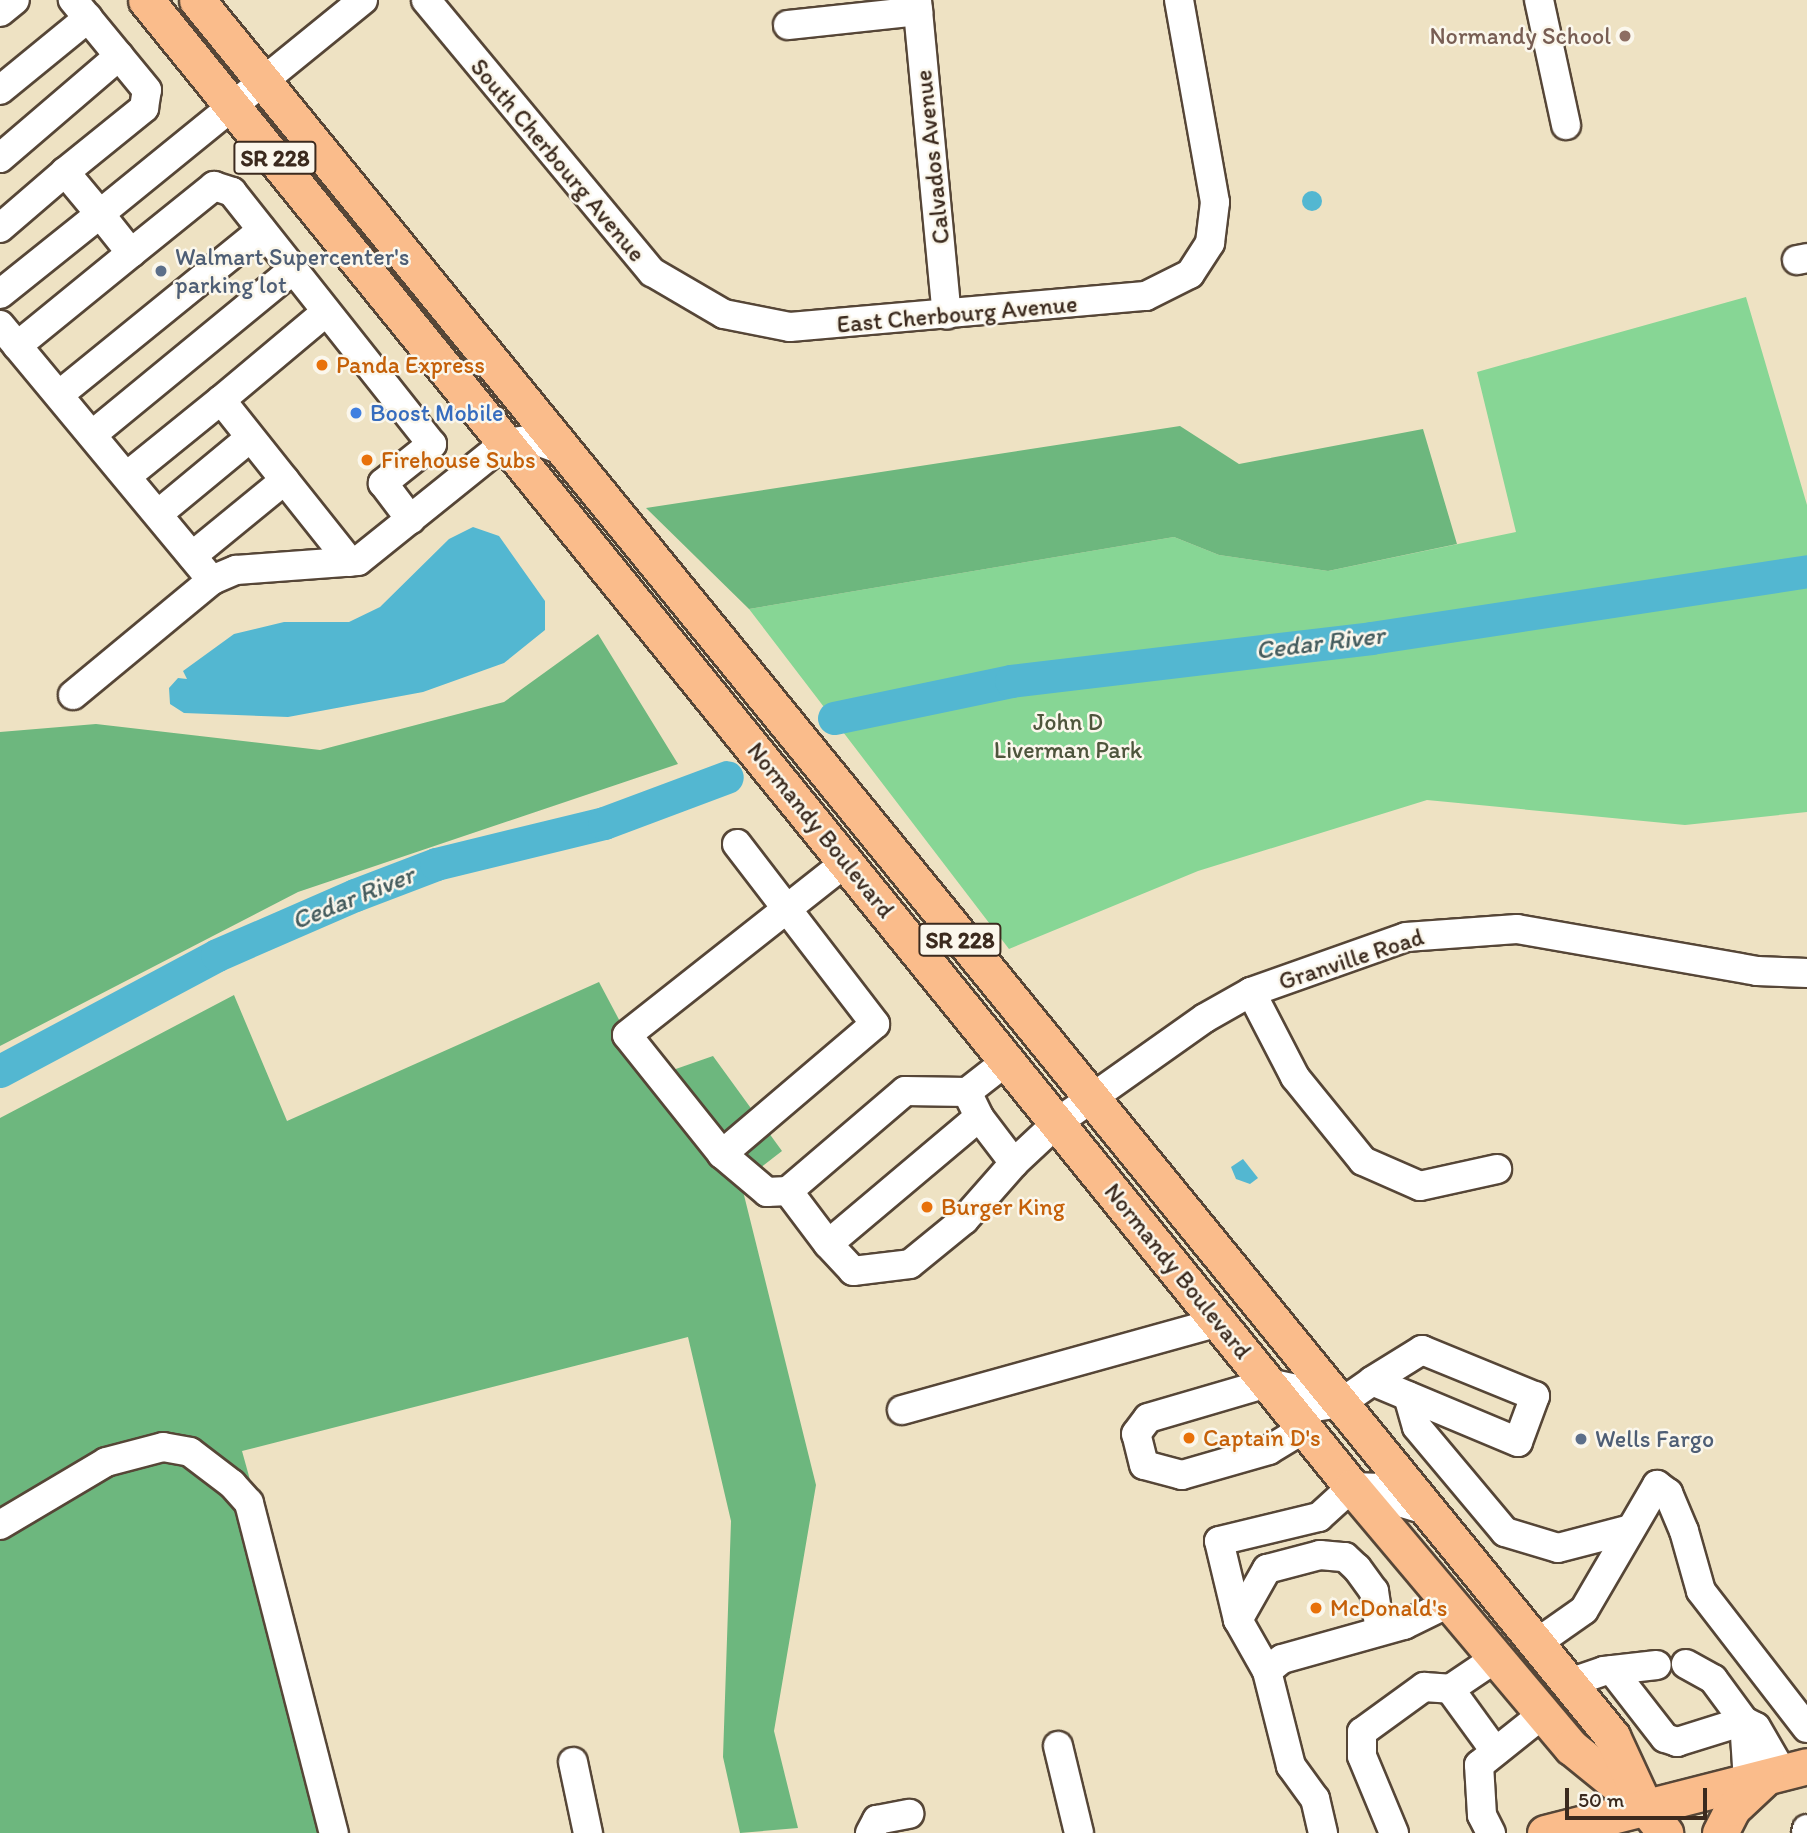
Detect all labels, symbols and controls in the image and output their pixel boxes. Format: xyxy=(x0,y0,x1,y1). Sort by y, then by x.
place label: Normandy School xyxy=(1430,22,1611,50)
marker: Normandy School xyxy=(1617,28,1633,44)
street label: South Cherbourg Avenue xyxy=(465,53,651,267)
street label: Calvados Avenue xyxy=(909,69,955,245)
road number: SR 228 xyxy=(233,139,317,178)
place label: Walmart Supercenter's parking lot xyxy=(175,243,410,299)
marker: Walmart Supercenter's parking lot xyxy=(153,263,169,279)
street label: East Cherbourg Avenue xyxy=(836,289,1078,339)
place label: Panda Express xyxy=(336,351,484,379)
marker: Panda Express xyxy=(314,357,330,373)
place label: Boost Mobile xyxy=(370,399,503,427)
marker: Boost Mobile xyxy=(348,405,364,421)
place label: Firehouse Subs xyxy=(381,446,536,474)
marker: Firehouse Subs xyxy=(359,452,375,468)
water label: Cedar River xyxy=(1254,620,1386,666)
park label: John D Liverman Park xyxy=(994,708,1142,764)
street label: Normandy Boulevard xyxy=(741,736,901,924)
water label: Cedar River xyxy=(288,859,418,937)
road number: SR 228 xyxy=(918,920,1002,959)
street label: Granville Road xyxy=(1275,922,1427,996)
street label: Normandy Boulevard xyxy=(1098,1177,1258,1365)
place label: Burger King xyxy=(941,1193,1065,1221)
marker: Burger King xyxy=(919,1199,935,1215)
place label: Captain D's xyxy=(1203,1424,1321,1452)
place label: Wells Fargo xyxy=(1595,1425,1714,1453)
marker: Captain D's xyxy=(1181,1430,1197,1446)
marker: Wells Fargo xyxy=(1573,1431,1589,1447)
place label: McDonald's xyxy=(1330,1594,1447,1622)
marker: McDonald's xyxy=(1308,1600,1324,1616)
scale bar xyxy=(1569,1773,1711,1817)
text: 50 m xyxy=(1578,1787,1624,1812)

